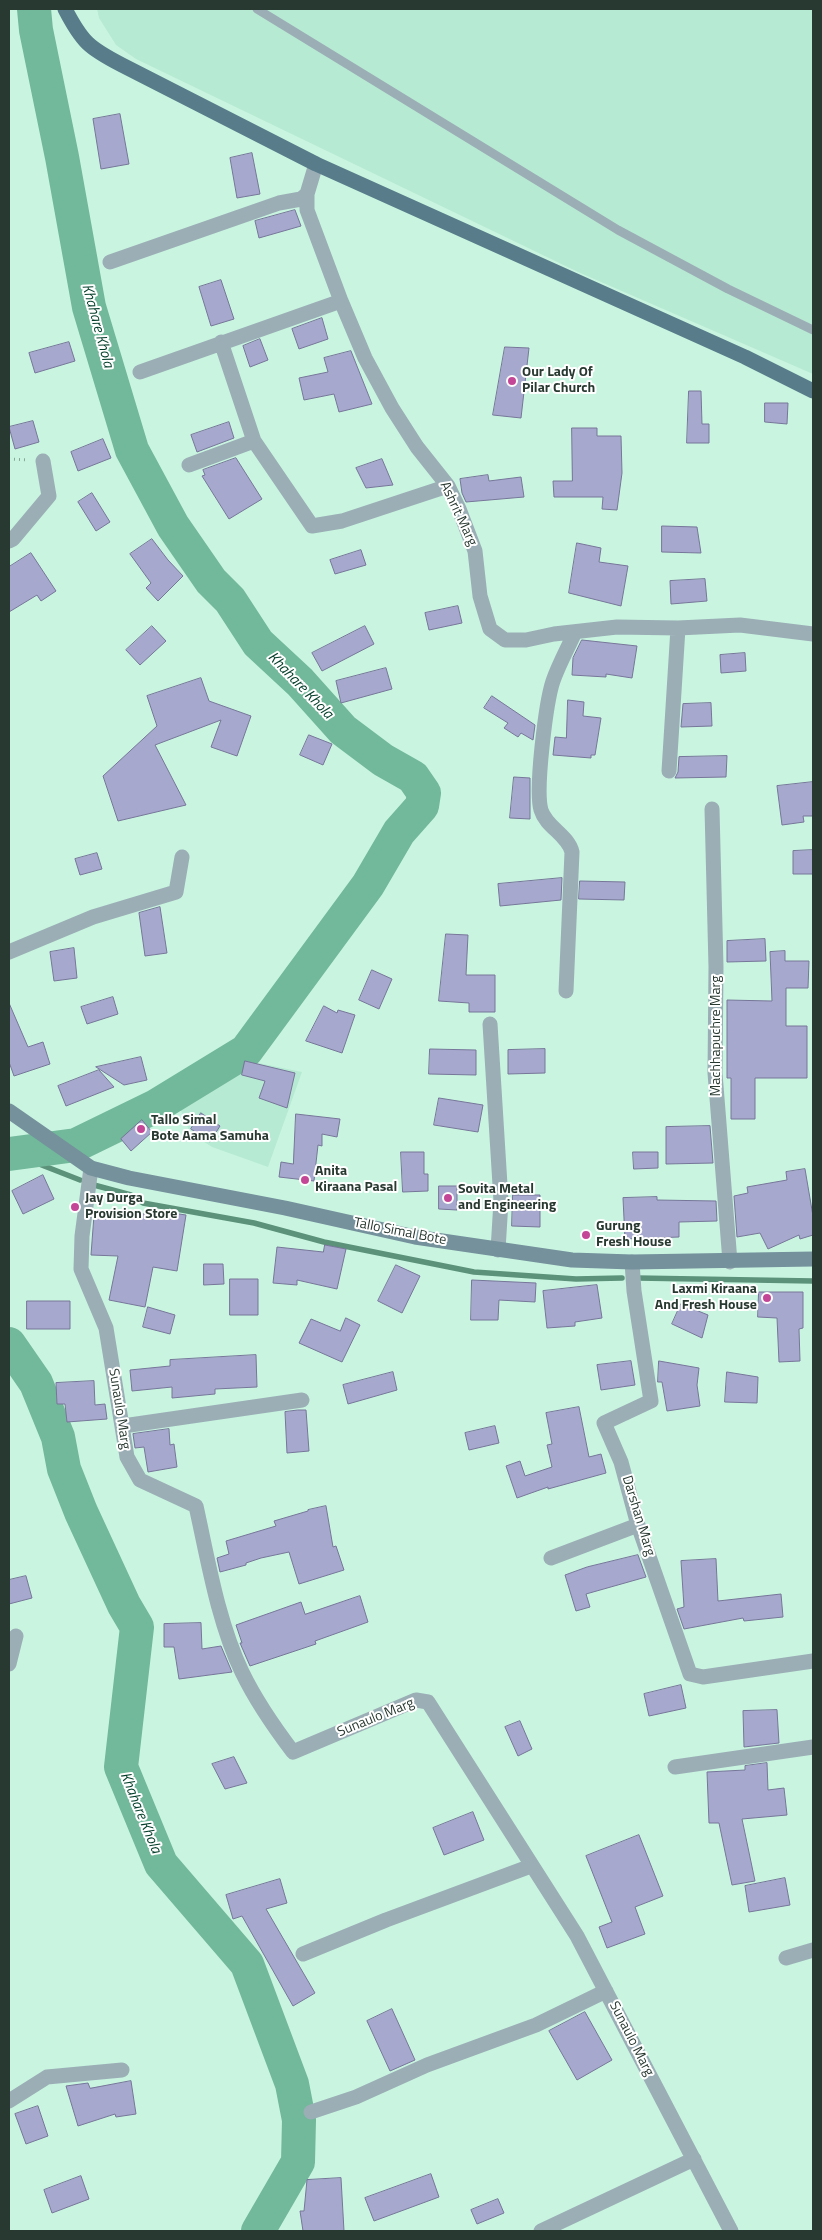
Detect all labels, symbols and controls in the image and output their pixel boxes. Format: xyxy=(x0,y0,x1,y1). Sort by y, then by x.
water label: Khahare Khola xyxy=(77,282,117,370)
place label: Our Lady Of Pilar Church xyxy=(522,365,595,398)
marker: Our Lady Of Pilar Church xyxy=(506,375,518,387)
street label: Ashrit Marg xyxy=(436,479,480,549)
water label: Khahare Khola xyxy=(264,649,336,723)
street label: Machhapuchre Marg xyxy=(709,976,725,1096)
place label: Tallo Simal Bote Aama Samuha xyxy=(151,1113,269,1146)
marker: Tallo Simal Bote Aama Samuha xyxy=(135,1123,147,1135)
place label: Anita Kiraana Pasal xyxy=(315,1164,397,1196)
marker: Anita Kiraana Pasal xyxy=(299,1174,311,1186)
place label: Sovita Metal and Engineering xyxy=(458,1182,556,1214)
place label: Jay Durga Provision Store xyxy=(85,1191,177,1224)
marker: Sovita Metal and Engineering xyxy=(442,1192,454,1204)
marker: Jay Durga Provision Store xyxy=(69,1201,81,1213)
street label: Tallo Simal Bote xyxy=(352,1215,448,1249)
place label: Gurung Fresh House xyxy=(596,1219,671,1252)
marker: Gurung Fresh House xyxy=(580,1229,592,1241)
place label: Laxmi Kiraana And Fresh House xyxy=(655,1282,757,1314)
marker: Laxmi Kiraana And Fresh House xyxy=(761,1292,773,1304)
street label: Sunaulo Marg xyxy=(104,1367,134,1451)
street label: Darshan Marg xyxy=(618,1474,658,1558)
street label: Sunaulo Marg xyxy=(335,1695,417,1741)
water label: Khahare Khola xyxy=(116,1770,164,1856)
street label: Sunaulo Marg xyxy=(605,1999,657,2079)

